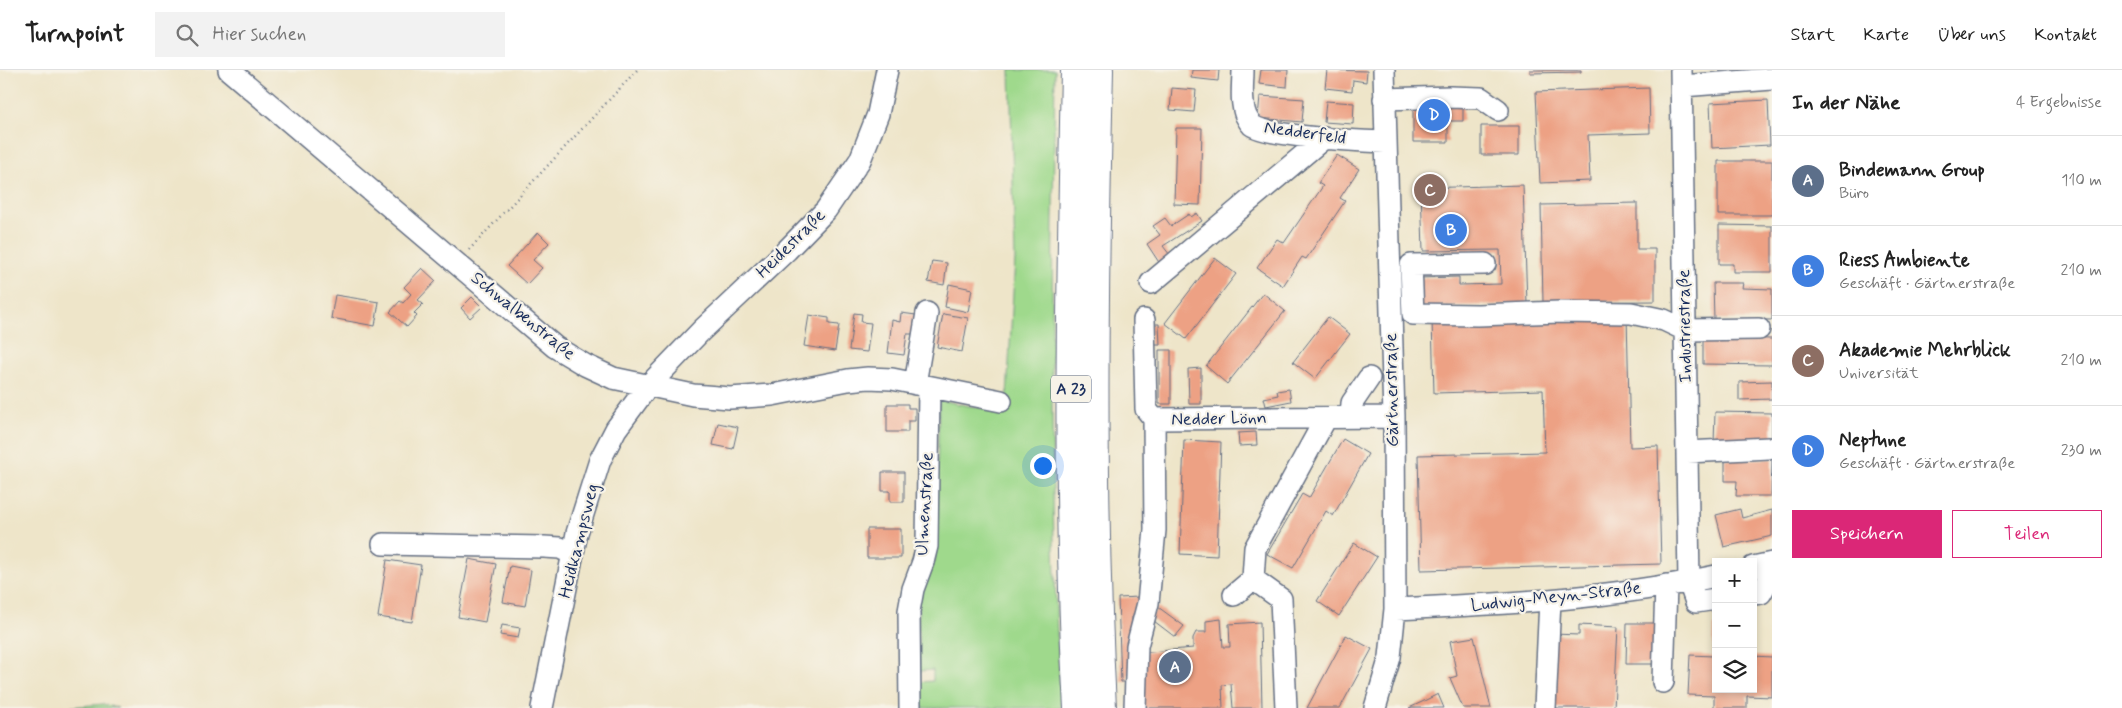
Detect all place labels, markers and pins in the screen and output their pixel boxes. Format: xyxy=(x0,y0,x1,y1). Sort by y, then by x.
pin: D xyxy=(1418,96,1450,134)
pin: C xyxy=(1414,171,1446,209)
pin: B xyxy=(1435,211,1467,249)
pin: A xyxy=(1159,648,1191,686)

